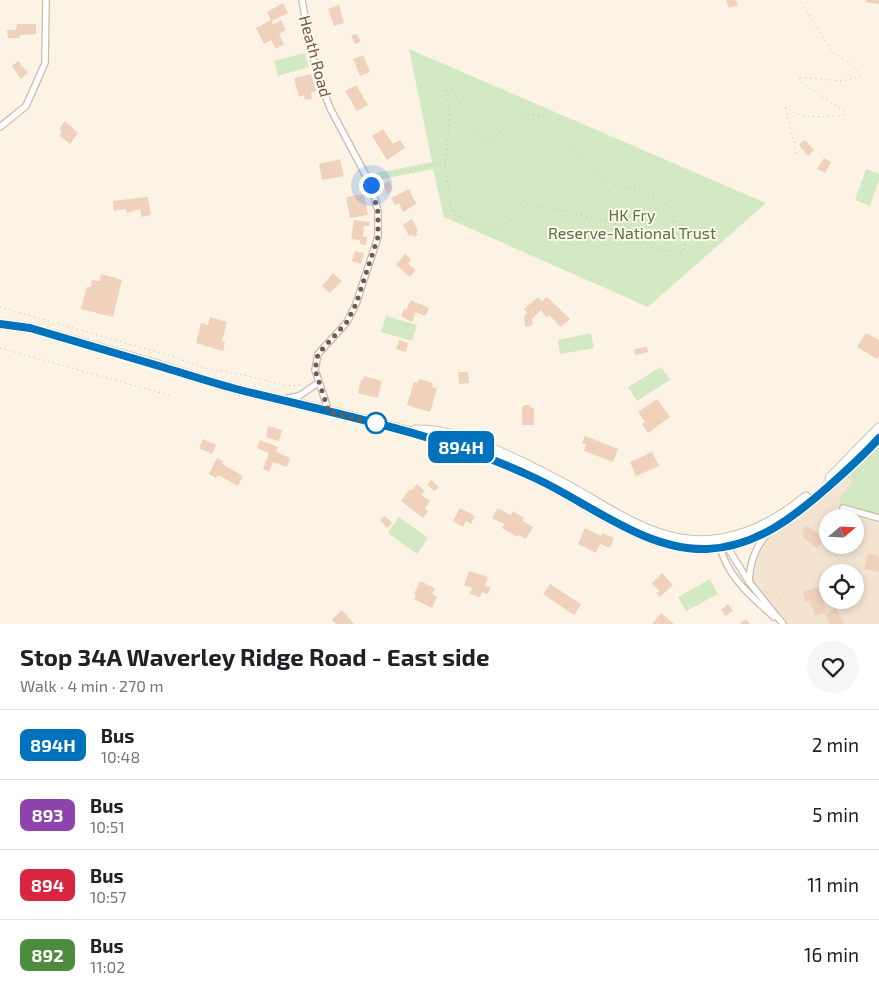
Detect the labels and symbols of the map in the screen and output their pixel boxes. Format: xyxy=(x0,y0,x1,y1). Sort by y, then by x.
street label: Heath Road xyxy=(296,13,336,99)
your location xyxy=(359,173,384,198)
park label: HK Fry Reserve-National Trust xyxy=(548,205,716,242)
unlabelled marker xyxy=(365,412,387,434)
line badge: 894H xyxy=(426,431,496,463)
north arrow xyxy=(819,509,864,554)

